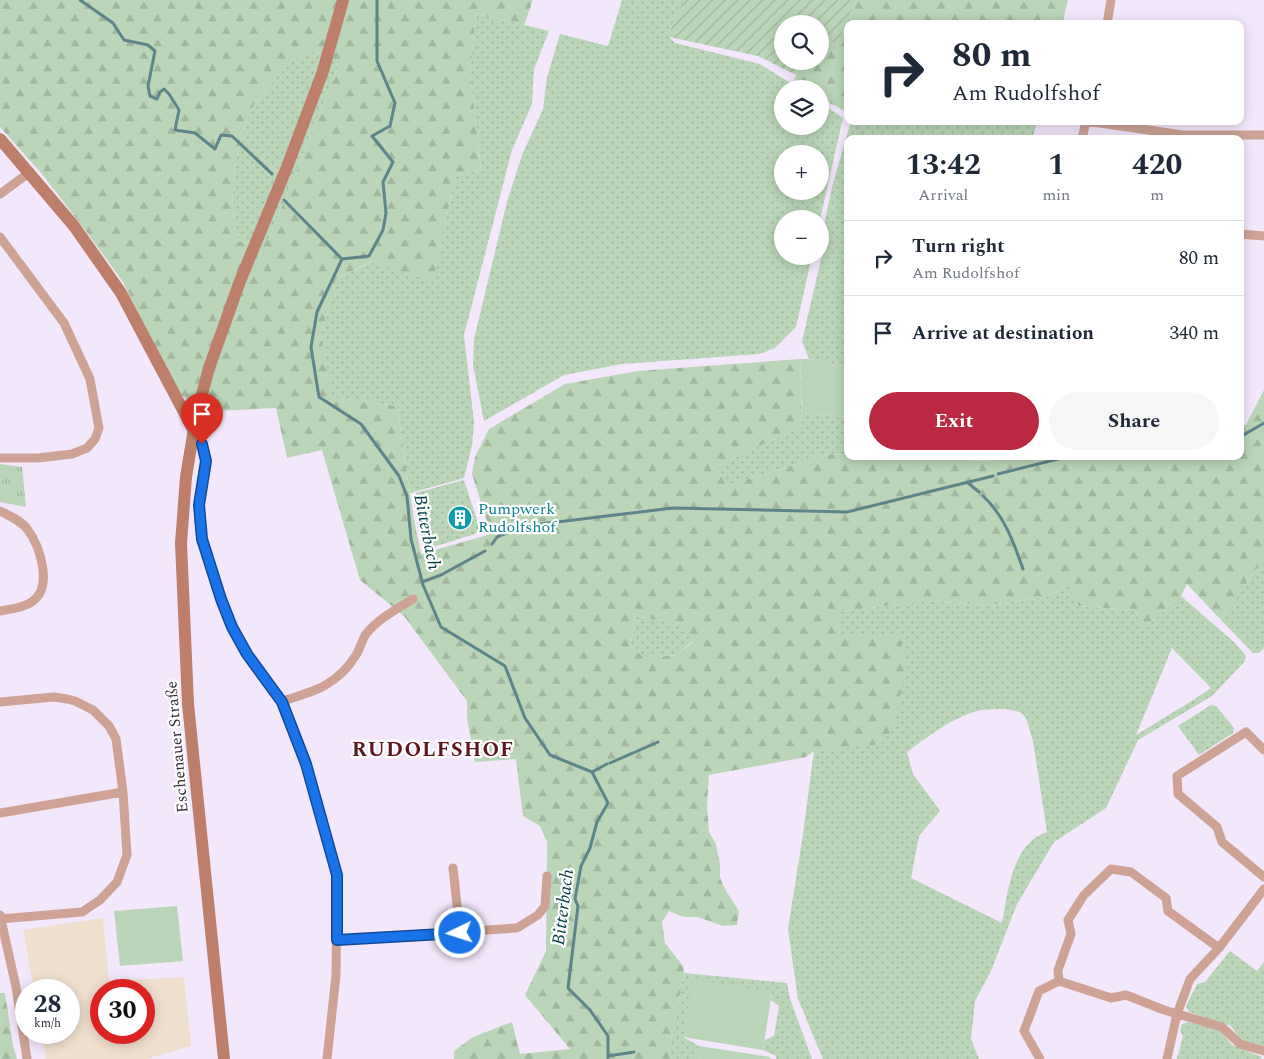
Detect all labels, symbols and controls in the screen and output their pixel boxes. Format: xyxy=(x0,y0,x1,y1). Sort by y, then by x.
map controls xyxy=(774,15,829,265)
button: search xyxy=(774,15,829,70)
text: 80 m xyxy=(952,29,1032,82)
icon: right xyxy=(869,40,934,105)
text: Am Rudolfshof xyxy=(952,77,1100,110)
button: layers xyxy=(774,80,829,135)
text: 13:42 xyxy=(906,142,981,188)
text: 1 xyxy=(1048,142,1065,188)
text: 420 xyxy=(1132,142,1182,188)
button: + xyxy=(774,145,829,200)
text: Arrival xyxy=(918,183,968,207)
text: min xyxy=(1042,183,1070,207)
text: m xyxy=(1150,183,1164,207)
button: − xyxy=(774,210,829,265)
text: Turn right xyxy=(912,232,1005,261)
icon: right xyxy=(869,244,897,272)
text: 80 m xyxy=(1179,244,1219,273)
text: Am Rudolfshof xyxy=(912,261,1019,285)
icon: arrive xyxy=(869,319,897,347)
text: Arrive at destination xyxy=(912,319,1094,348)
text: 340 m xyxy=(1169,319,1219,348)
button: Exit xyxy=(869,392,1039,450)
button: Share xyxy=(1049,392,1219,450)
pin xyxy=(181,393,223,444)
icon: arrive xyxy=(188,400,216,428)
water label: Bitterbach xyxy=(406,492,448,572)
place label: Pumpwerk Rudolfshof xyxy=(478,497,557,539)
building icon: Pumpwerk Rudolfshof xyxy=(447,505,473,531)
street label: Eschenauer Straße xyxy=(159,680,195,814)
district label: RUDOLFSHOF xyxy=(352,734,514,766)
water label: Bitterbach xyxy=(545,867,581,947)
position arrow xyxy=(433,906,485,958)
speed limit sign: 30 xyxy=(90,979,155,1044)
text: 28 xyxy=(33,986,62,1024)
text: km/h xyxy=(34,1014,61,1033)

